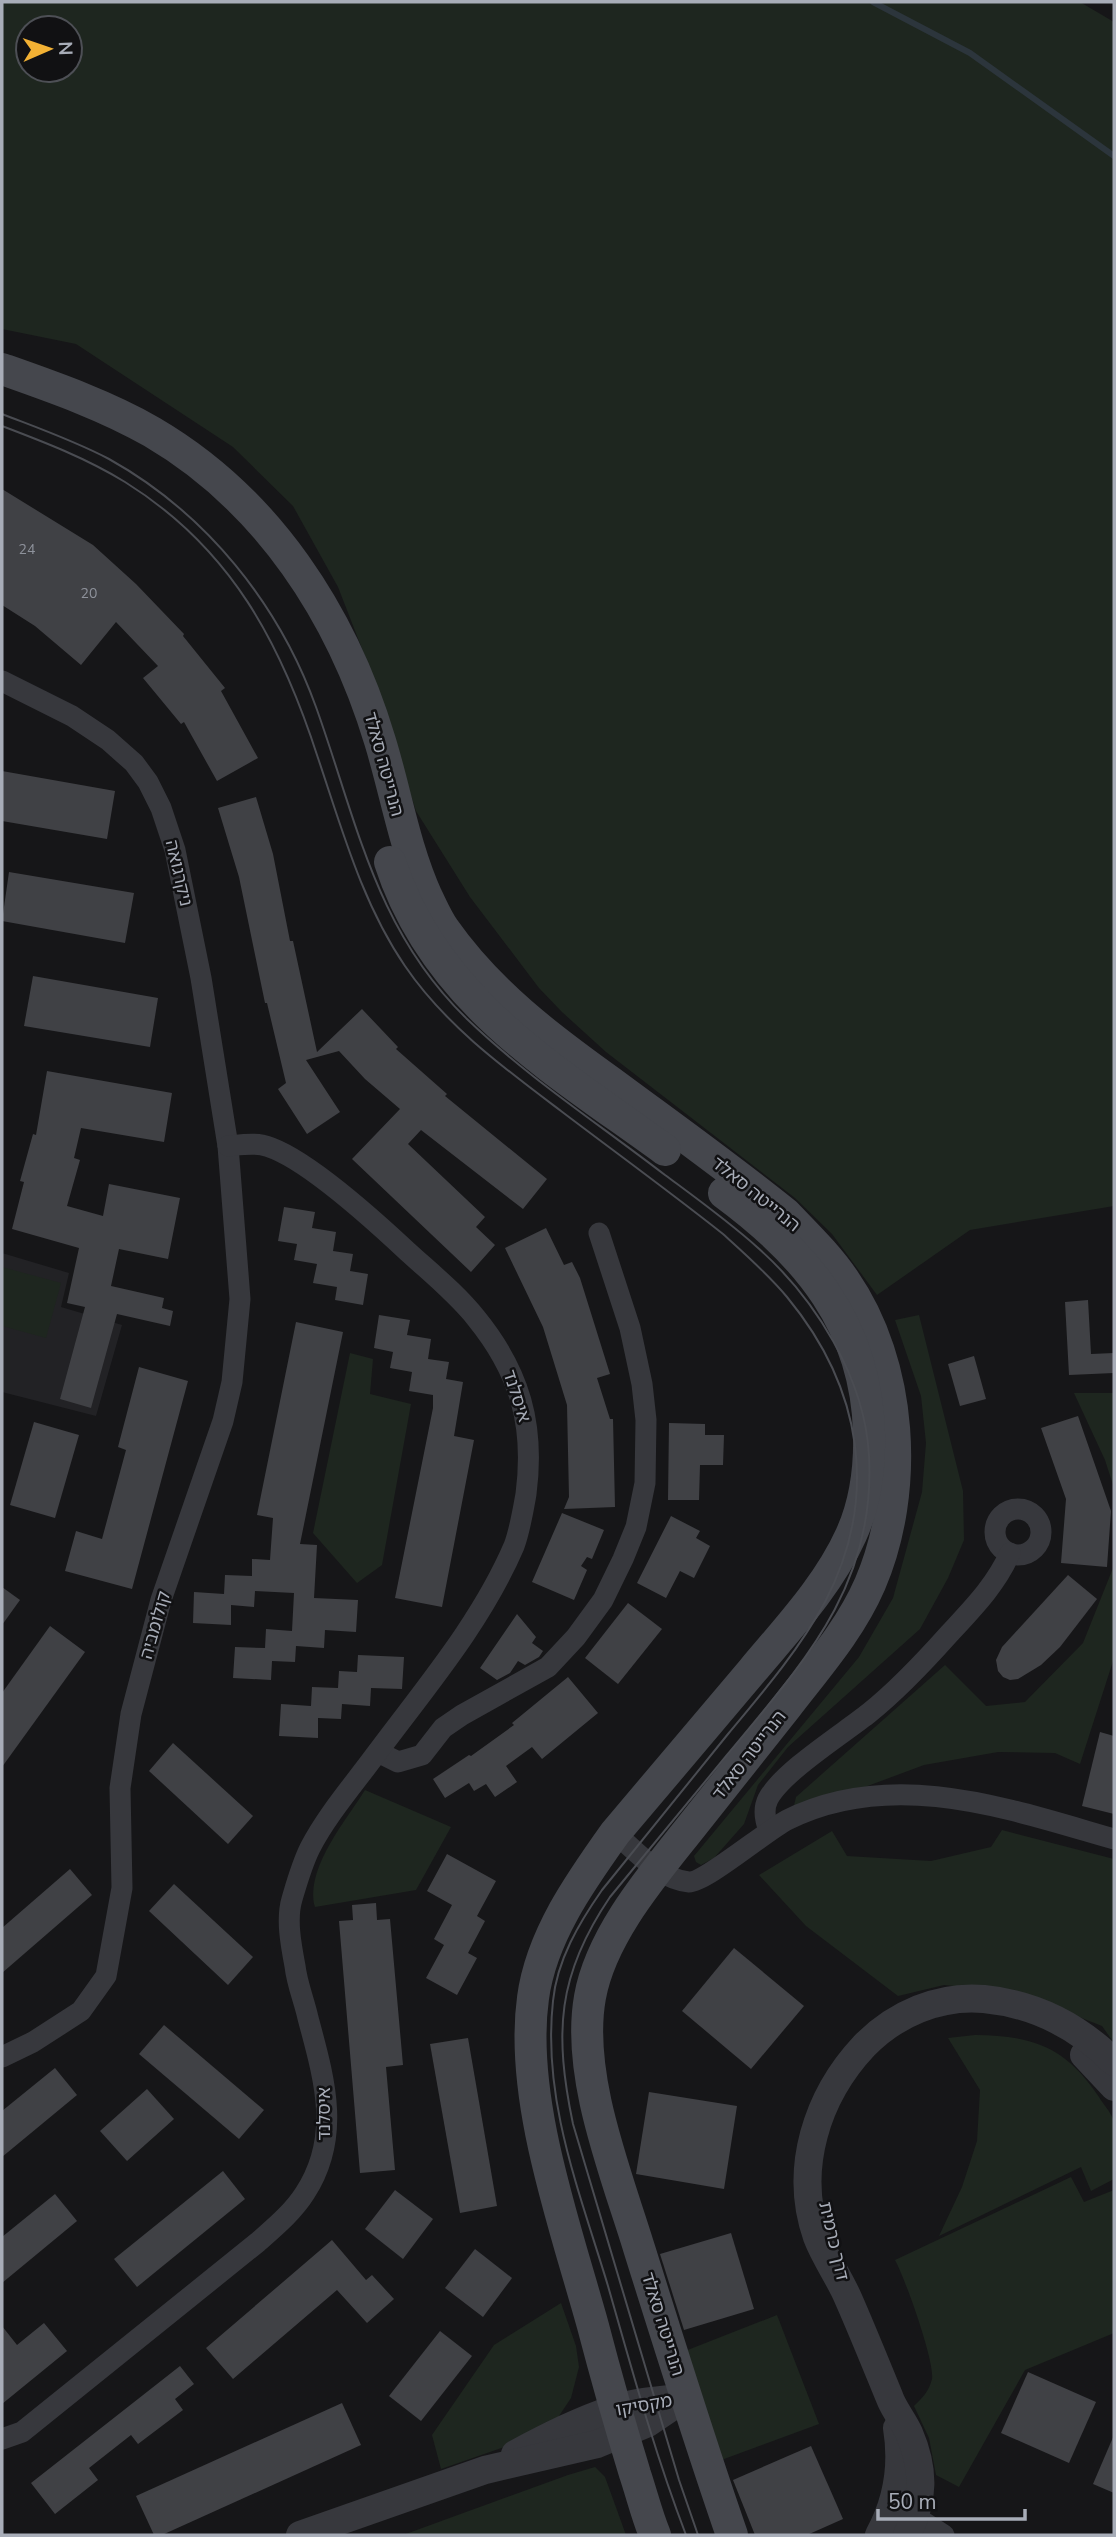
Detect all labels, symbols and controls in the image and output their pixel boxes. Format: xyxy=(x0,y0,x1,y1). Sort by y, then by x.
north arrow xyxy=(14,14,84,84)
text: N xyxy=(52,41,78,56)
house number: 24 xyxy=(19,540,35,559)
house number: 20 xyxy=(81,584,97,603)
street label: הנרייטה סאלד xyxy=(359,709,409,819)
street label: ניקרגואה xyxy=(160,837,198,909)
street label: הנרייטה סאלד xyxy=(707,1151,805,1237)
street label: איסלנד xyxy=(497,1367,537,1425)
street label: קולומביה xyxy=(134,1588,176,1662)
street label: הנרייטה סאלד xyxy=(707,1705,791,1805)
street label: איסלנד xyxy=(312,2087,336,2141)
street label: דרך כרמית xyxy=(813,2199,855,2283)
street label: הנרייטה סאלד xyxy=(636,2269,690,2379)
street label: מקסיקו xyxy=(614,2388,674,2422)
scale bar xyxy=(878,2478,1025,2522)
text: 50 m xyxy=(888,2488,937,2516)

